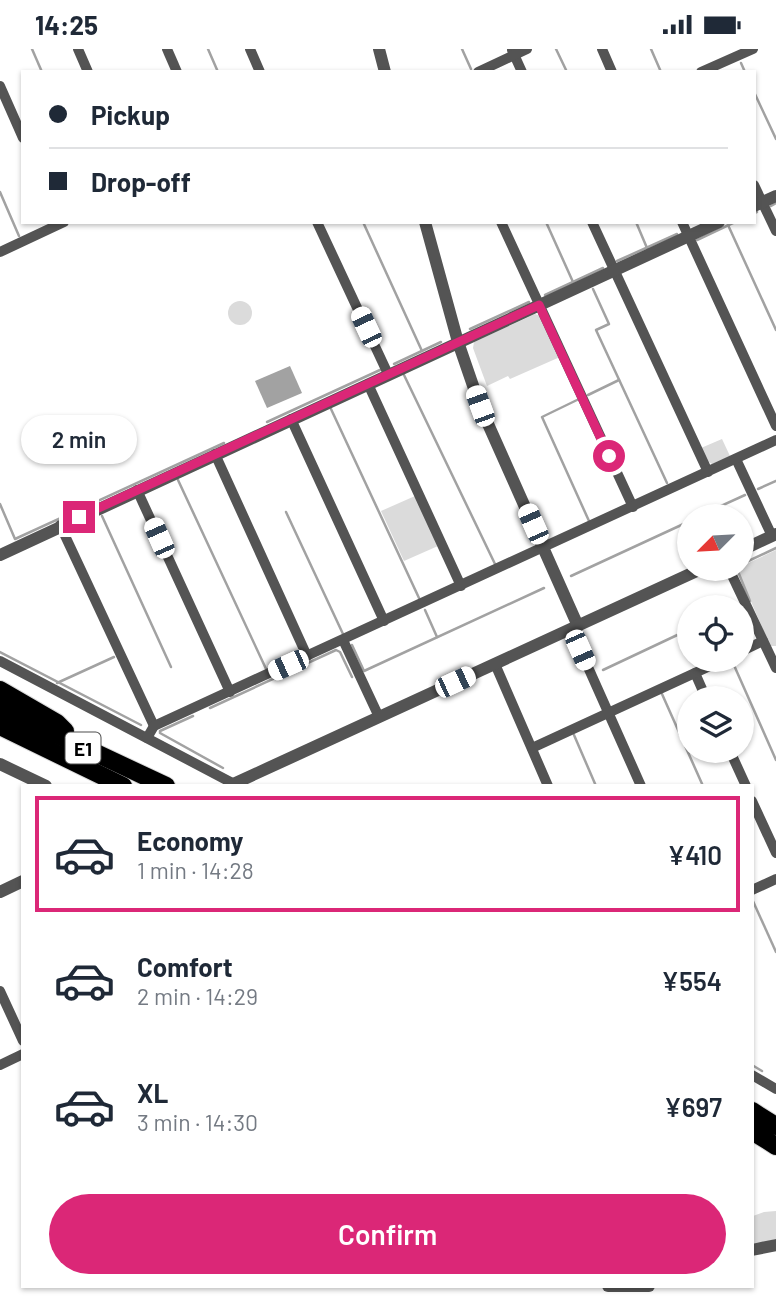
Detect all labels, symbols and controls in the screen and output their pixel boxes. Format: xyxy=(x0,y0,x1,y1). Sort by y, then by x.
text: 14:25 xyxy=(35,9,98,40)
text: Pickup xyxy=(91,99,170,130)
text: Drop-off xyxy=(91,166,191,197)
car xyxy=(348,304,385,350)
car xyxy=(463,383,498,429)
callout: 2 min xyxy=(21,415,137,465)
text: 2 min xyxy=(52,425,106,453)
route start xyxy=(593,440,625,472)
route end xyxy=(63,501,95,533)
car xyxy=(515,501,552,547)
north arrow xyxy=(677,504,754,581)
map controls xyxy=(677,504,754,763)
car xyxy=(141,515,178,561)
button: locate xyxy=(677,595,754,672)
car xyxy=(562,627,599,673)
car xyxy=(265,647,312,683)
car xyxy=(432,664,479,700)
button: layers xyxy=(677,686,754,763)
road number: E1 xyxy=(66,733,100,763)
icon: car xyxy=(53,823,116,886)
text: Economy xyxy=(137,825,243,856)
text: ¥410 xyxy=(667,839,722,870)
text: 1 min · 14:28 xyxy=(137,856,254,884)
icon: car xyxy=(53,949,116,1012)
text: Comfort xyxy=(137,951,233,982)
text: ¥554 xyxy=(661,965,722,996)
text: 2 min · 14:29 xyxy=(137,982,258,1010)
icon: car xyxy=(53,1075,116,1138)
text: XL xyxy=(137,1077,168,1108)
text: ¥697 xyxy=(664,1091,722,1122)
text: 3 min · 14:30 xyxy=(137,1108,258,1136)
button: Confirm xyxy=(49,1194,726,1274)

